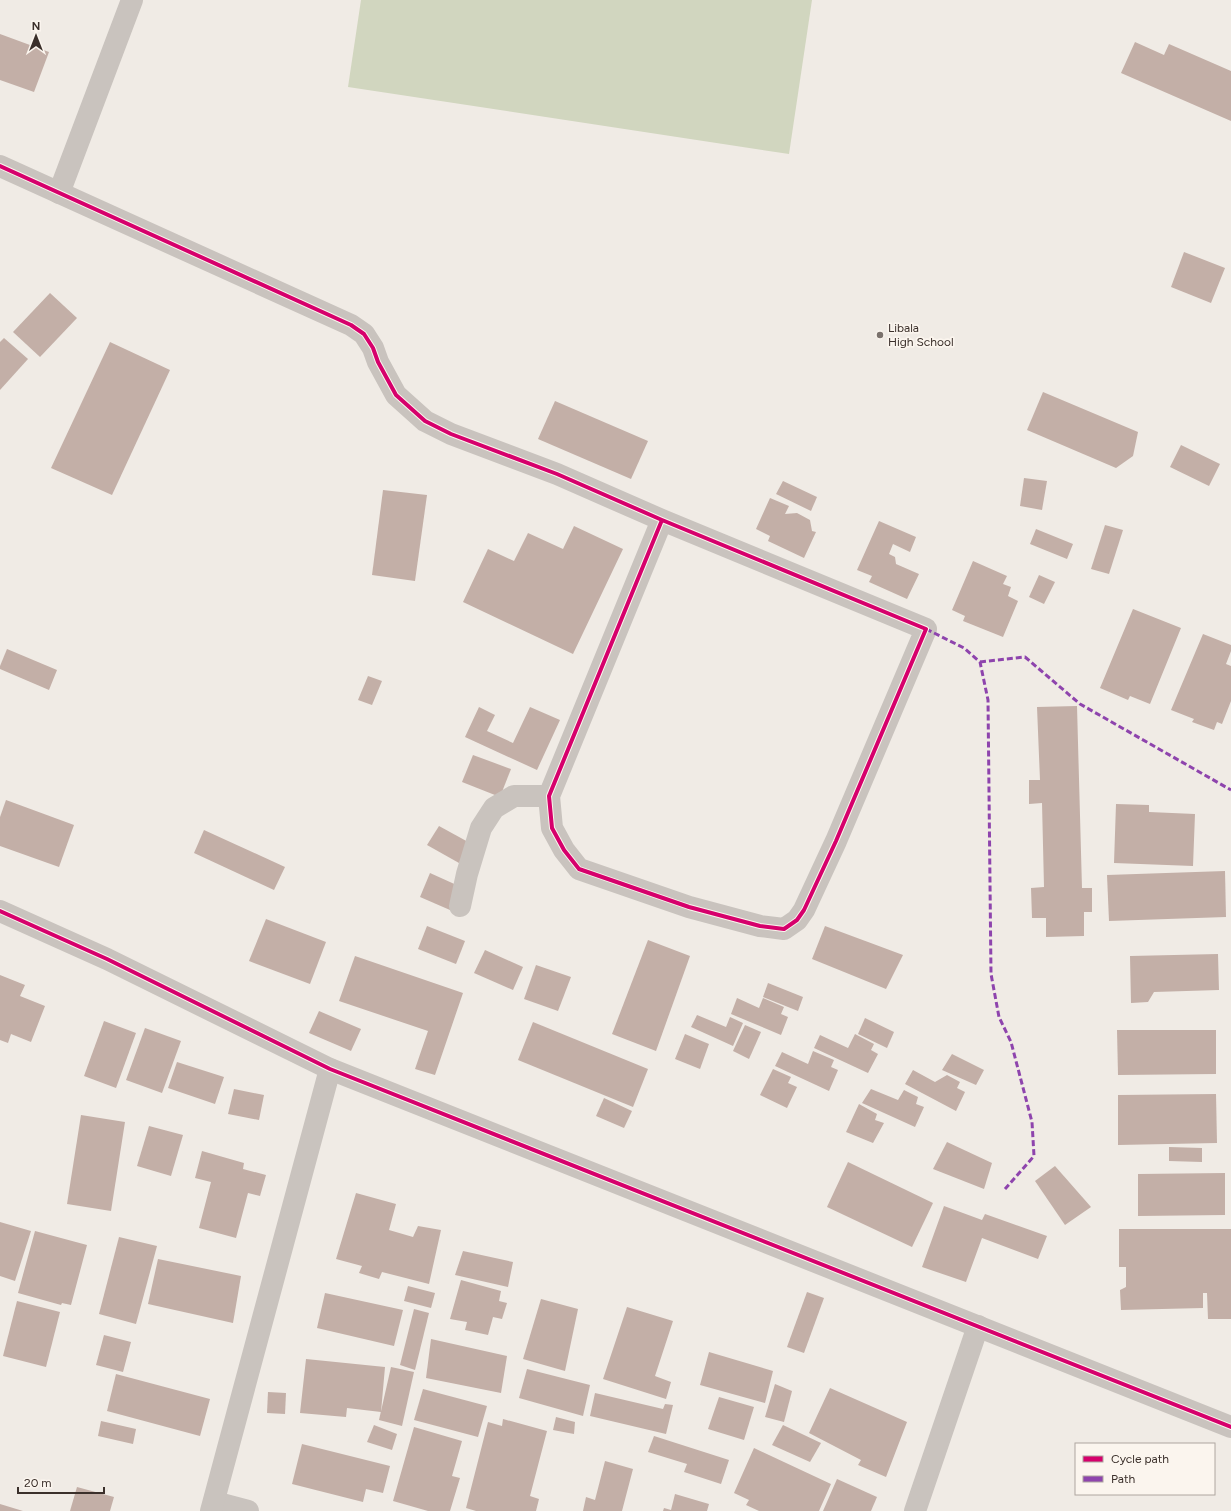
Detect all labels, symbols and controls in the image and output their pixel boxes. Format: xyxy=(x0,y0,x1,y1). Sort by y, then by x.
north arrow xyxy=(16,16,56,56)
text: N xyxy=(32,20,40,33)
place label: Libala High School xyxy=(888,321,954,349)
marker: Libala High School xyxy=(875,330,885,340)
legend xyxy=(1075,1443,1215,1495)
text: Cycle path xyxy=(1111,1452,1169,1466)
scale bar xyxy=(18,1469,104,1495)
text: Path xyxy=(1111,1472,1135,1486)
text: 20 m xyxy=(24,1476,52,1490)

